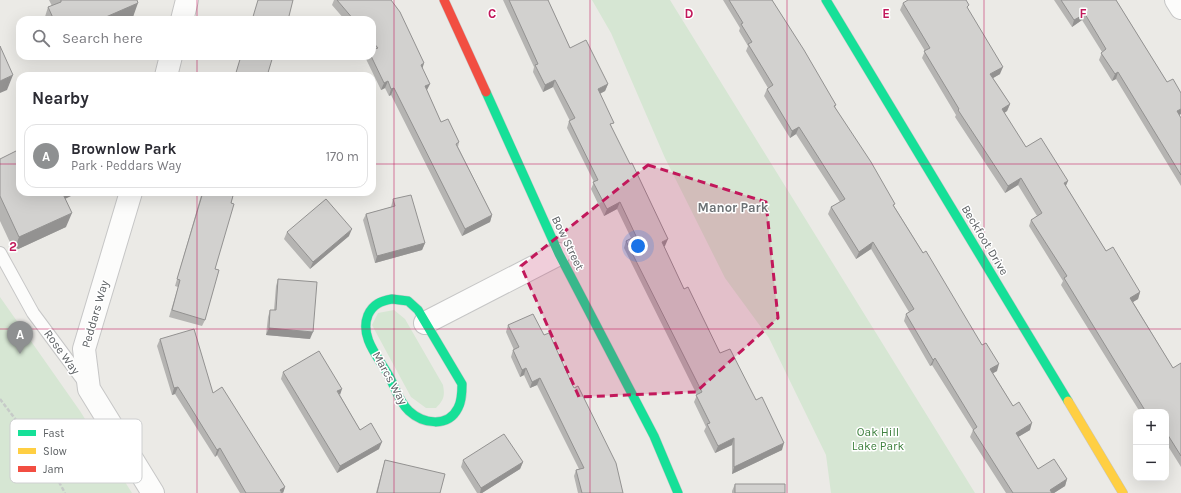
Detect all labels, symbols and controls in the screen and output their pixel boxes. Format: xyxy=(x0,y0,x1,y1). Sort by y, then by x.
text: C xyxy=(488,6,496,21)
text: D xyxy=(685,6,694,21)
text: E xyxy=(882,6,890,21)
text: F xyxy=(1079,6,1087,21)
search box xyxy=(16,16,376,60)
icon: search xyxy=(30,27,52,49)
text: Search here xyxy=(62,29,143,47)
text: Nearby xyxy=(32,88,89,108)
text: Brownlow Park xyxy=(71,140,176,158)
text: A xyxy=(42,149,50,164)
text: 170 m xyxy=(326,149,359,164)
text: Park · Peddars Way xyxy=(71,158,181,173)
district label: Manor Park xyxy=(698,200,769,215)
street label: Beckfoot Drive xyxy=(959,203,1011,277)
street label: Bow Street xyxy=(549,214,587,273)
your location xyxy=(628,236,648,256)
text: 2 xyxy=(9,239,17,254)
street label: Peddars Way xyxy=(79,278,111,349)
pin: A xyxy=(7,321,33,354)
street label: Rose Way xyxy=(41,327,83,377)
street label: Marcs Way xyxy=(370,349,411,408)
map controls xyxy=(1133,409,1169,481)
button: + xyxy=(1133,409,1169,445)
legend xyxy=(10,419,142,483)
park label: Oak Hill Lake Park xyxy=(852,425,904,453)
text: Fast xyxy=(43,427,64,440)
text: Slow xyxy=(43,445,67,458)
button: − xyxy=(1133,445,1169,481)
text: Jam xyxy=(43,463,64,476)

